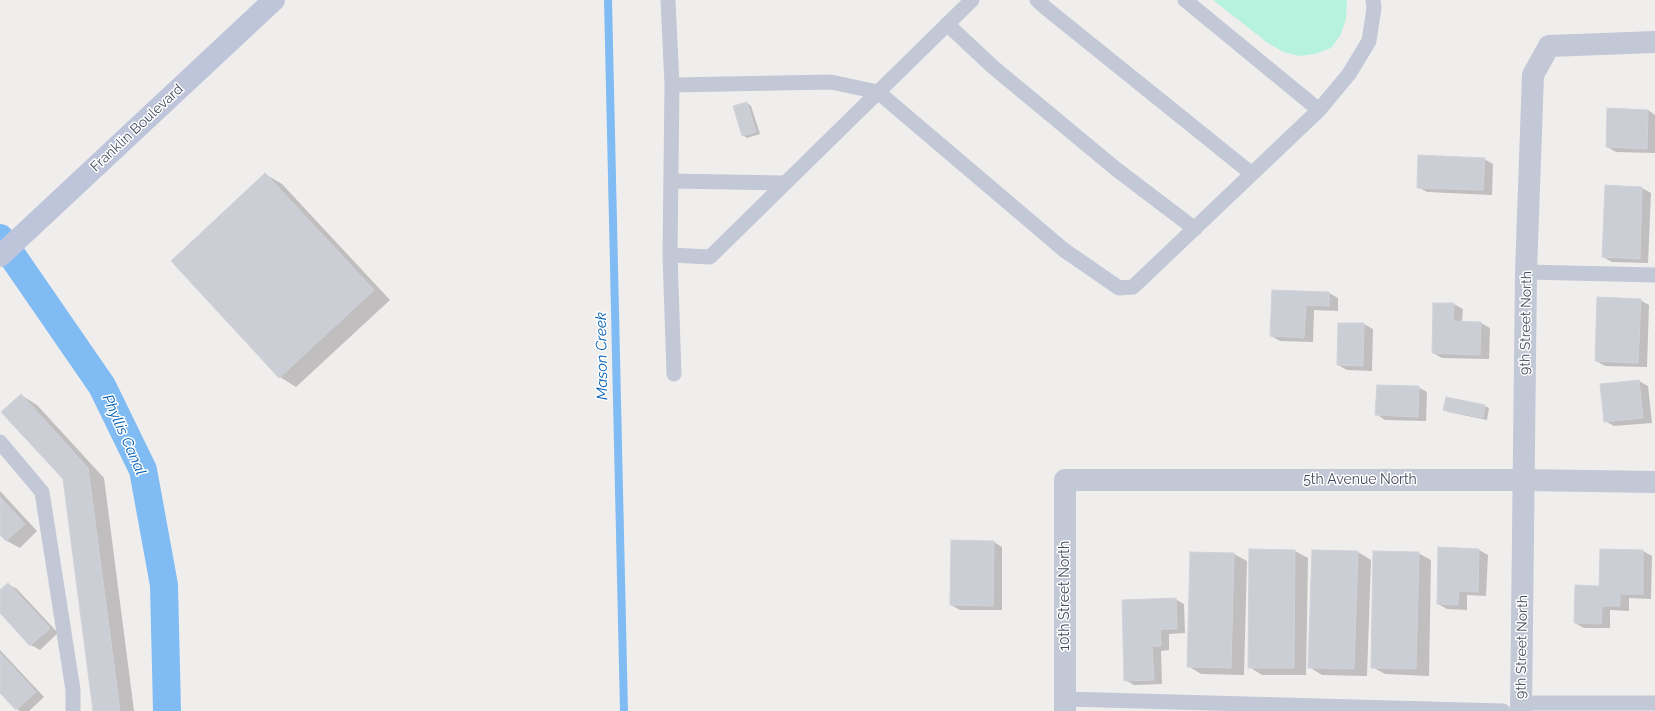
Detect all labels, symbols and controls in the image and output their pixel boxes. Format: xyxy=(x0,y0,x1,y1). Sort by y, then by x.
street label: Franklin Boulevard xyxy=(87,81,187,175)
street label: 9th Street North xyxy=(1517,271,1535,375)
water label: Mason Creek xyxy=(592,312,612,400)
water label: Phyllis Canal xyxy=(98,392,150,478)
street label: 5th Avenue North xyxy=(1303,472,1417,488)
street label: 10th Street North xyxy=(1057,541,1073,651)
street label: 9th Street North xyxy=(1513,595,1531,699)

